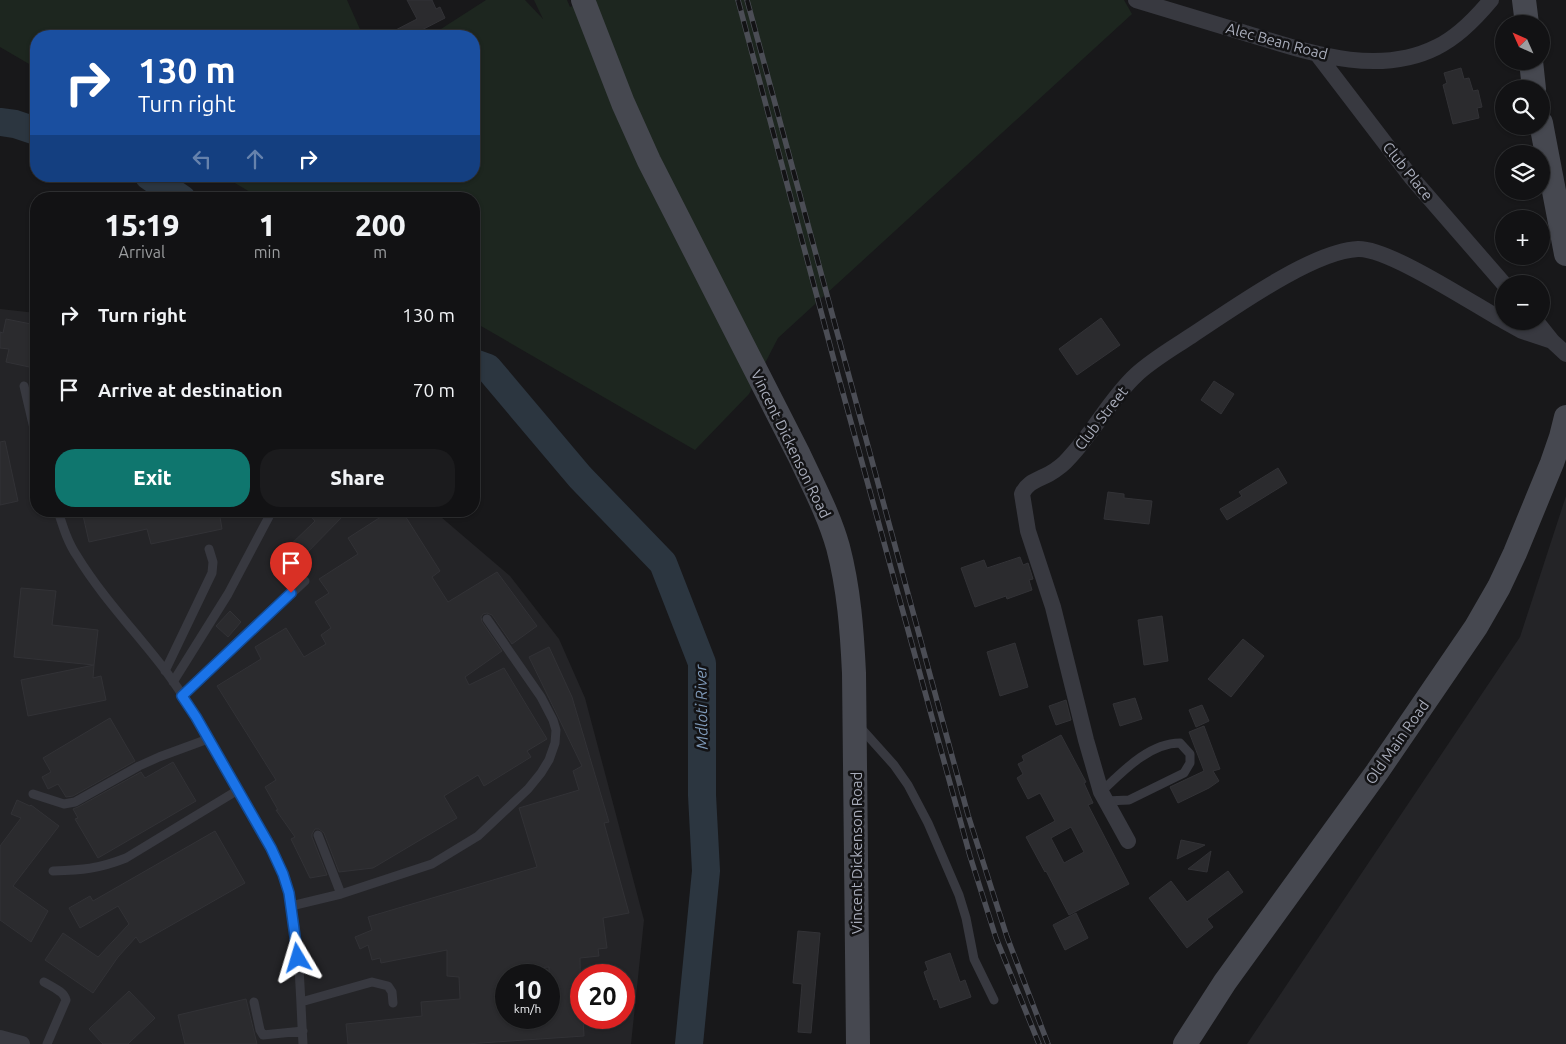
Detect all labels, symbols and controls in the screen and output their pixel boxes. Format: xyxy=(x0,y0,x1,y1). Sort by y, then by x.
north arrow xyxy=(1495,15,1550,70)
map controls xyxy=(1495,15,1550,330)
street label: Alec Bean Road xyxy=(1224,19,1330,63)
icon: right xyxy=(55,50,120,115)
text: 130 m xyxy=(138,50,236,90)
button: search xyxy=(1495,80,1550,135)
text: Turn right xyxy=(138,91,236,116)
street label: Club Place xyxy=(1379,139,1437,203)
icon: left xyxy=(188,145,216,173)
icon: ahead xyxy=(241,145,269,173)
icon: right xyxy=(294,145,322,173)
button: layers xyxy=(1495,145,1550,200)
text: 15:19 xyxy=(104,208,179,242)
text: 1 xyxy=(259,208,276,242)
text: 200 xyxy=(355,208,406,242)
button: + xyxy=(1495,210,1550,265)
text: Arrival xyxy=(119,243,165,261)
text: min xyxy=(254,243,281,261)
text: m xyxy=(373,243,387,261)
button: − xyxy=(1495,275,1550,330)
icon: right xyxy=(55,301,83,329)
text: Turn right xyxy=(98,304,186,326)
text: 130 m xyxy=(402,304,455,326)
street label: Vincent Dickenson Road xyxy=(748,367,834,521)
icon: arrive xyxy=(55,376,83,404)
text: Arrive at destination xyxy=(98,379,283,401)
text: 70 m xyxy=(413,379,455,401)
street label: Club Street xyxy=(1071,383,1131,453)
button: Exit xyxy=(55,449,250,507)
button: Share xyxy=(260,449,455,507)
pin xyxy=(270,542,312,593)
icon: arrive xyxy=(277,549,305,577)
water label: Mdloti River xyxy=(691,663,711,750)
street label: Old Main Road xyxy=(1362,697,1432,787)
street label: Vincent Dickenson Road xyxy=(848,772,865,934)
position arrow xyxy=(271,931,323,983)
speed limit sign: 20 xyxy=(570,964,635,1029)
text: 10 xyxy=(513,976,542,1004)
text: km/h xyxy=(514,1002,541,1015)

